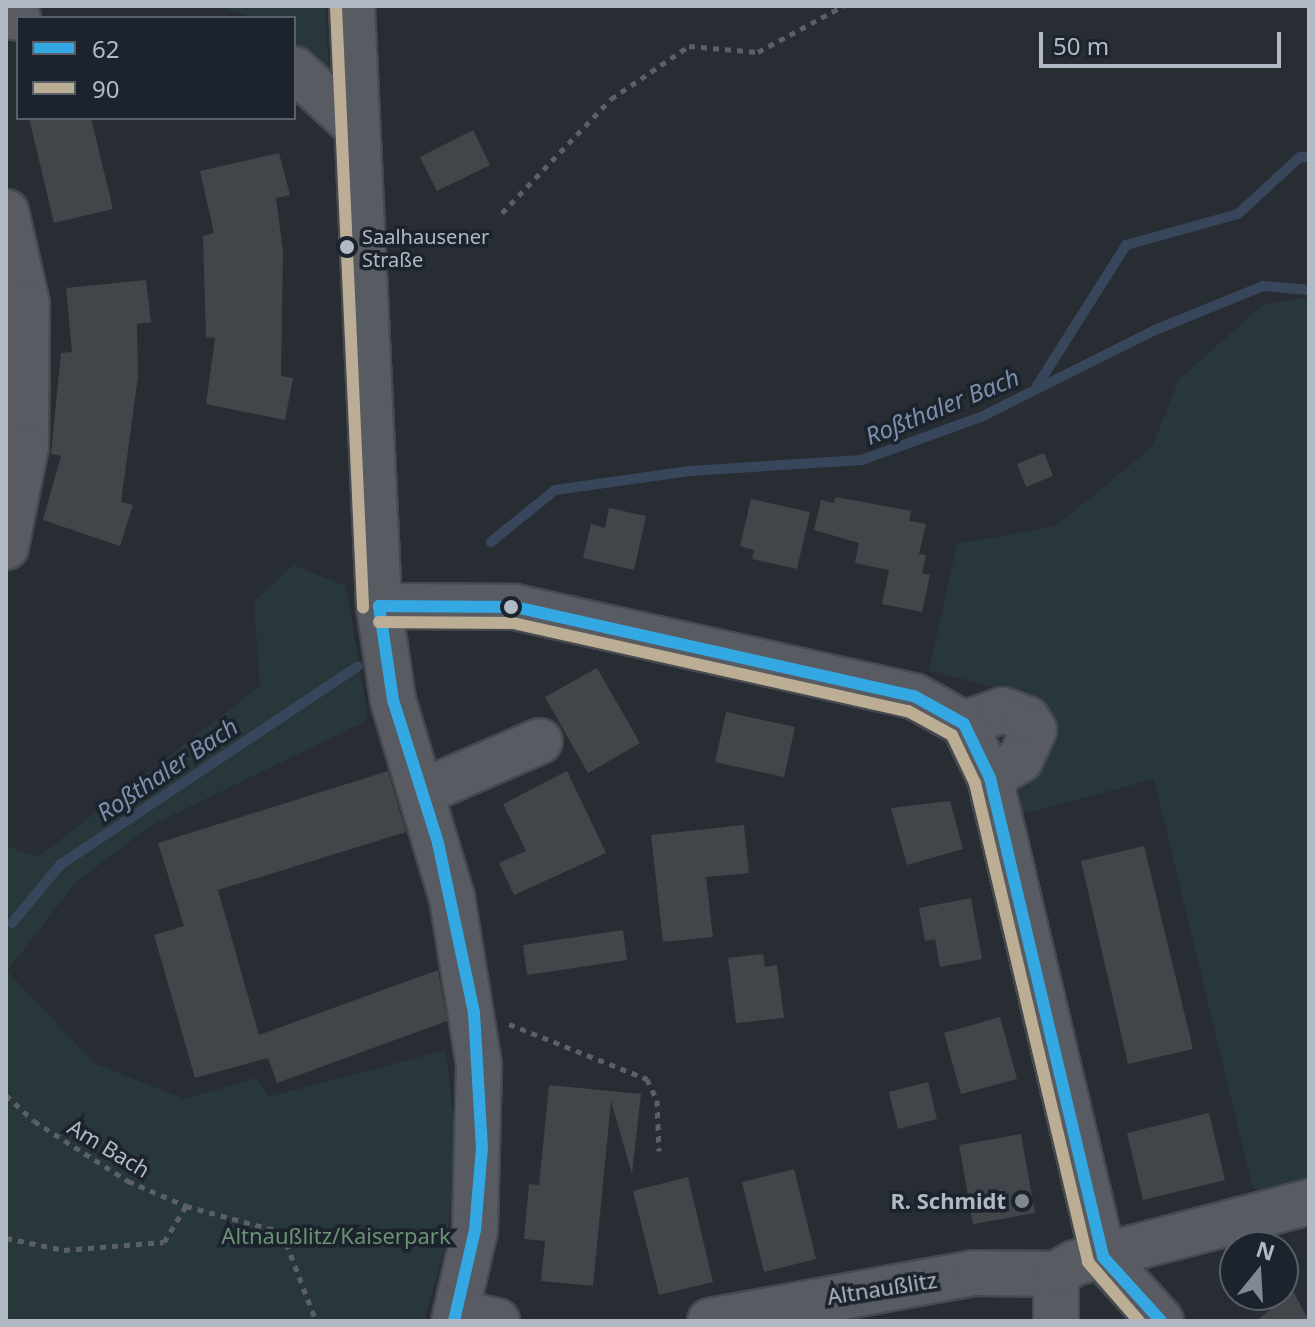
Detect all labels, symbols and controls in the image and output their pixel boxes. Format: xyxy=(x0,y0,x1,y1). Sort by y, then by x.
legend xyxy=(16,16,296,120)
scale bar xyxy=(1043,16,1285,66)
text: 50 m xyxy=(1053,29,1109,62)
text: 62 xyxy=(92,32,119,65)
text: 90 xyxy=(92,72,119,105)
place label: Saalhausener Straße xyxy=(362,224,489,271)
marker: Saalhausener Straße xyxy=(339,239,355,255)
water label: Roßthaler Bach xyxy=(861,362,1023,450)
unlabelled marker xyxy=(503,599,519,615)
water label: Roßthaler Bach xyxy=(91,711,243,827)
street label: Am Bach xyxy=(63,1113,155,1183)
place label: R. Schmidt xyxy=(890,1188,1006,1214)
marker: R. Schmidt xyxy=(1013,1192,1031,1210)
park label: Altnaußlitz/Kaiserpark xyxy=(221,1223,451,1249)
north arrow xyxy=(1219,1231,1299,1311)
text: N xyxy=(1253,1233,1279,1267)
street label: Altnaußlitz xyxy=(825,1266,939,1310)

